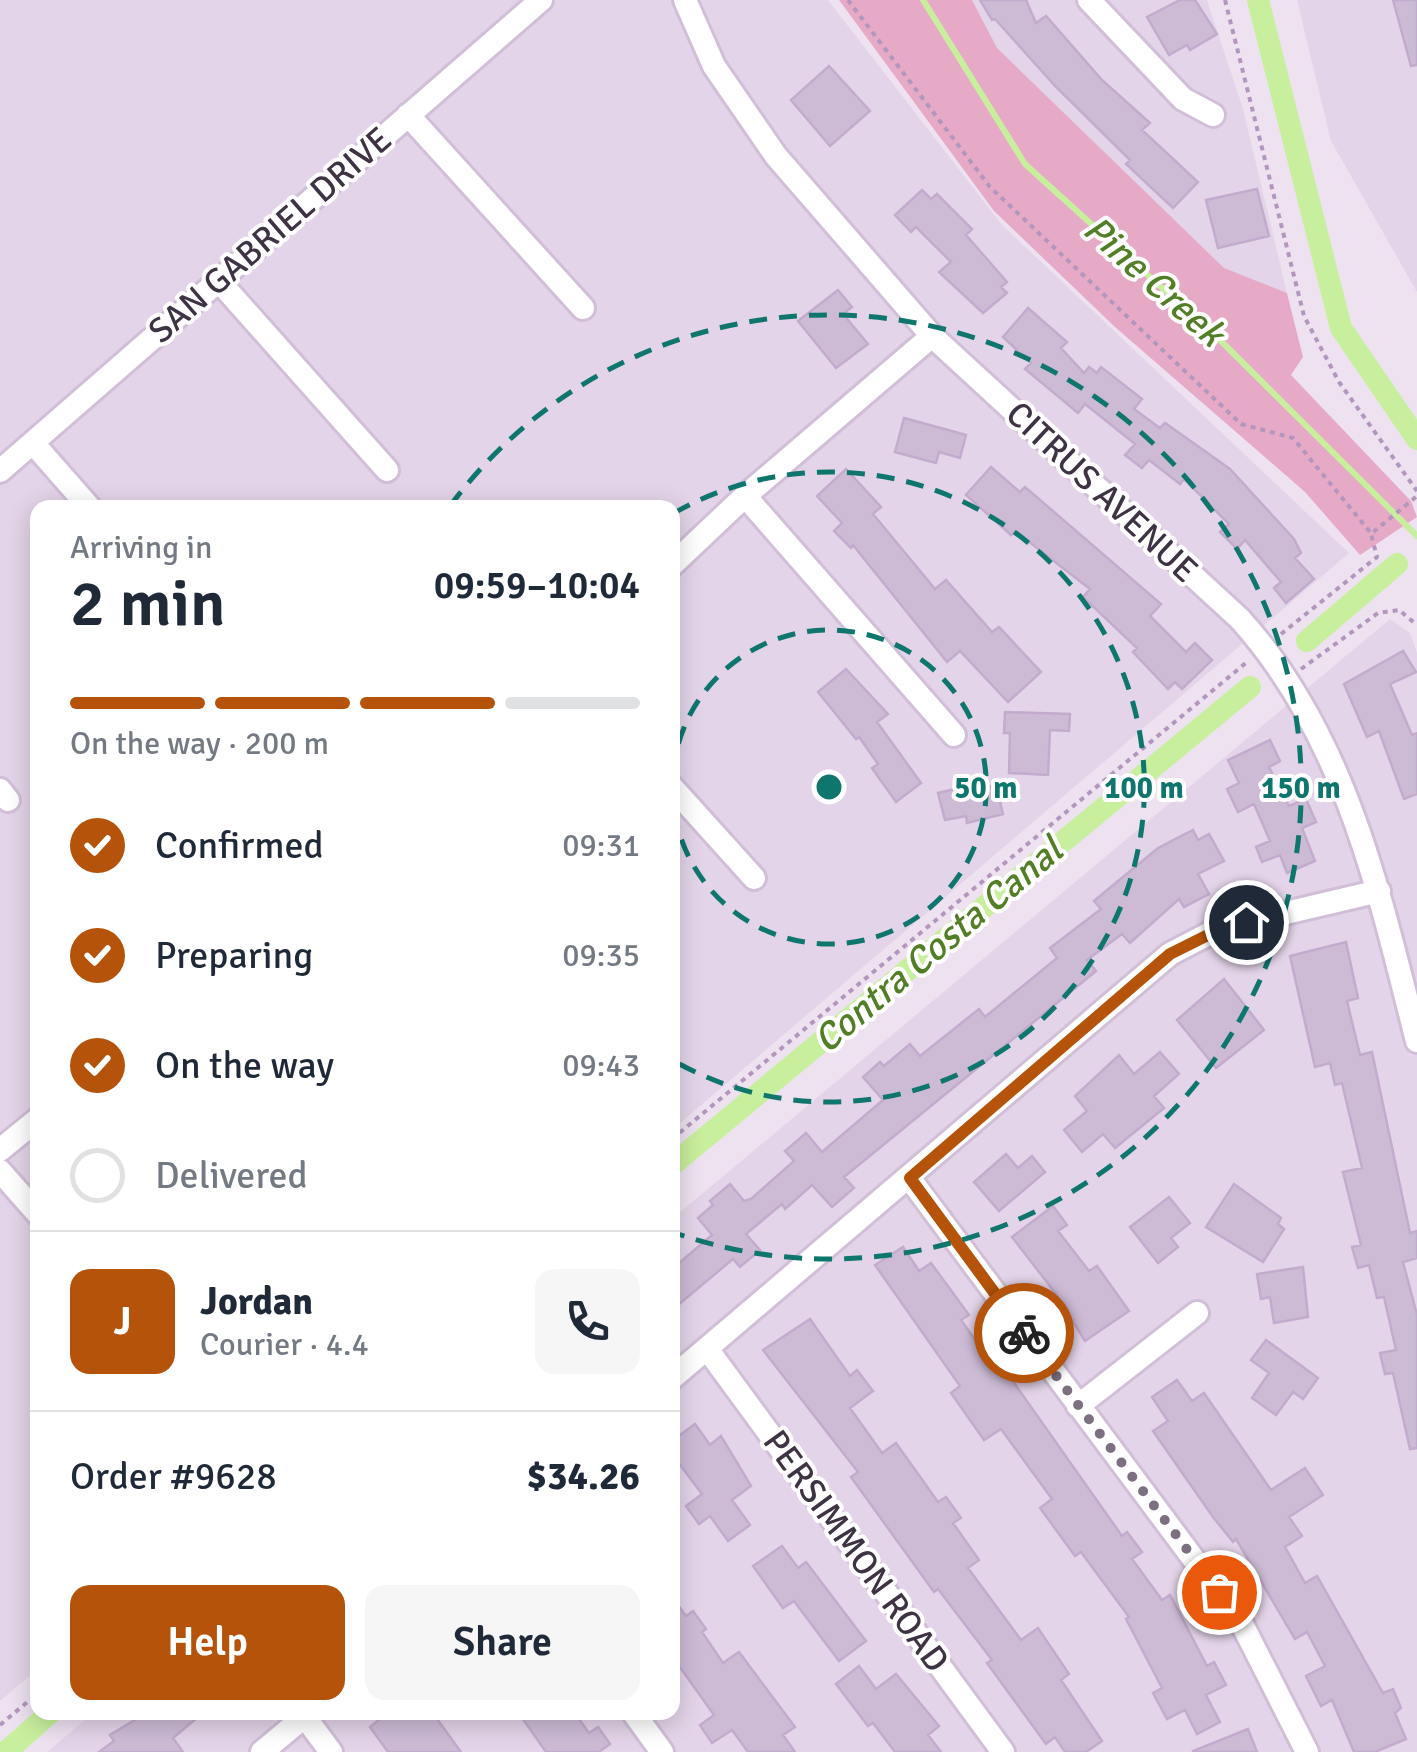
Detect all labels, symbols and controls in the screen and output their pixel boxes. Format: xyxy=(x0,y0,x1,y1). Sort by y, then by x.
street label: SAN GABRIEL DRIVE xyxy=(140,118,400,352)
water label: Pine Creek xyxy=(1074,206,1236,358)
street label: CITRUS AVENUE xyxy=(997,392,1207,592)
text: Arriving in xyxy=(70,528,212,567)
text: 09:59–10:04 xyxy=(434,562,640,609)
text: 2 min xyxy=(70,564,226,644)
text: On the way · 200 m xyxy=(70,724,329,763)
centre of rings xyxy=(811,769,847,805)
text: 50 m xyxy=(954,770,1018,807)
text: 100 m xyxy=(1104,770,1184,807)
text: 150 m xyxy=(1261,770,1341,807)
icon: check xyxy=(70,818,125,873)
text: Confirmed xyxy=(155,822,324,869)
water label: Contra Costa Canal xyxy=(804,825,1074,1063)
text: 09:31 xyxy=(562,826,640,865)
pin xyxy=(1204,880,1289,965)
icon: home xyxy=(1219,895,1274,950)
icon: check xyxy=(70,928,125,983)
text: Preparing xyxy=(155,932,313,979)
text: 09:35 xyxy=(562,936,640,975)
icon: check xyxy=(70,1038,125,1093)
text: On the way xyxy=(155,1042,334,1089)
text: 09:43 xyxy=(562,1046,640,1085)
text: Delivered xyxy=(155,1152,308,1199)
button: phone xyxy=(535,1269,640,1374)
text: Jordan xyxy=(200,1278,313,1325)
courier xyxy=(974,1283,1074,1383)
text: J xyxy=(114,1298,131,1345)
icon: bike xyxy=(997,1306,1052,1361)
text: Courier · 4.4 xyxy=(200,1325,369,1364)
street label: PERSIMMON ROAD xyxy=(754,1422,958,1680)
text: Order #9628 xyxy=(70,1453,277,1500)
text: $34.26 xyxy=(527,1453,640,1500)
pin xyxy=(1177,1550,1262,1635)
icon: bag xyxy=(1192,1565,1247,1620)
button: Help xyxy=(70,1585,345,1700)
button: Share xyxy=(365,1585,640,1700)

